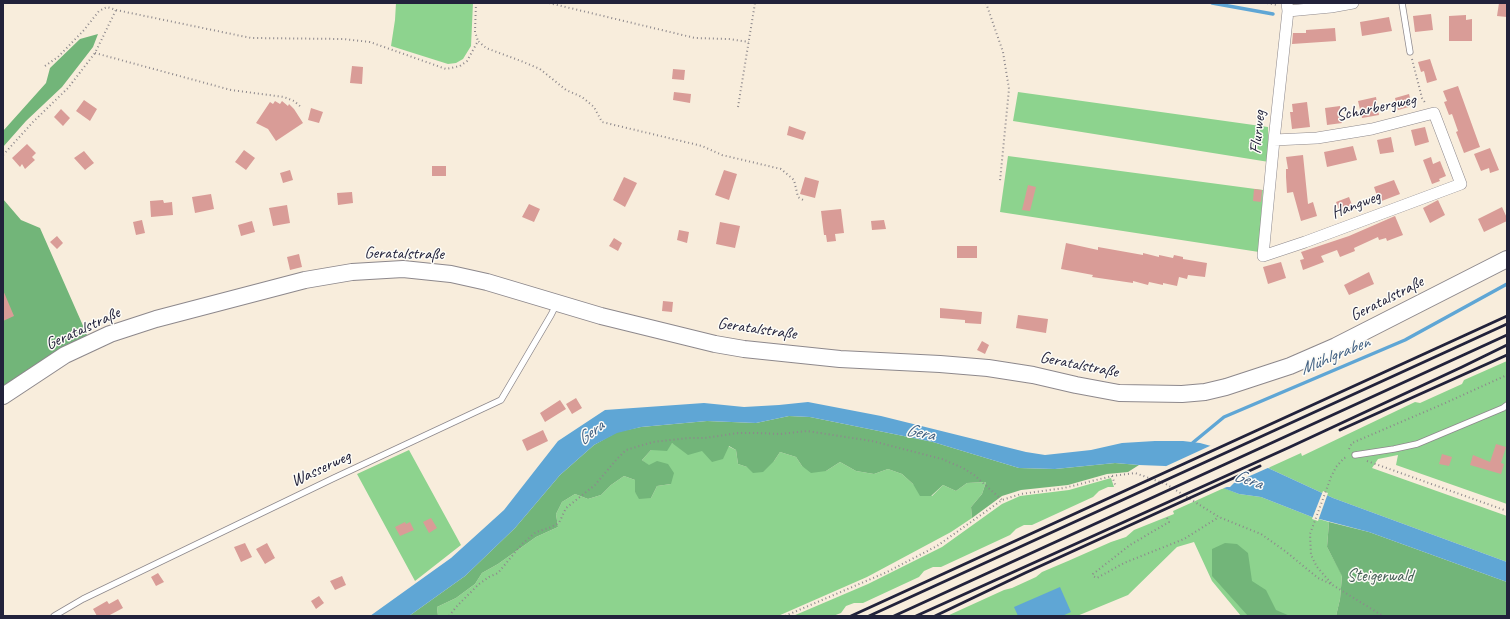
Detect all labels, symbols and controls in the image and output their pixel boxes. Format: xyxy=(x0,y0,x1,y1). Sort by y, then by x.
street label: Scharbergweg xyxy=(1334,90,1418,126)
street label: Flurweg xyxy=(1246,109,1270,155)
street label: Hangweg xyxy=(1329,186,1383,224)
street label: Geratalstraße xyxy=(364,243,444,265)
street label: Geratalstraße xyxy=(1347,272,1427,326)
street label: Geratalstraße xyxy=(43,303,123,355)
street label: Geratalstraße xyxy=(716,313,798,345)
water label: Mühlgraben xyxy=(1297,332,1373,380)
street label: Geratalstraße xyxy=(1038,347,1120,383)
water label: Gera xyxy=(573,416,609,450)
water label: Gera xyxy=(904,420,936,446)
street label: Wasserweg xyxy=(288,446,354,492)
water label: Gera xyxy=(1231,465,1265,495)
park label: Steigerwald xyxy=(1347,567,1413,587)

